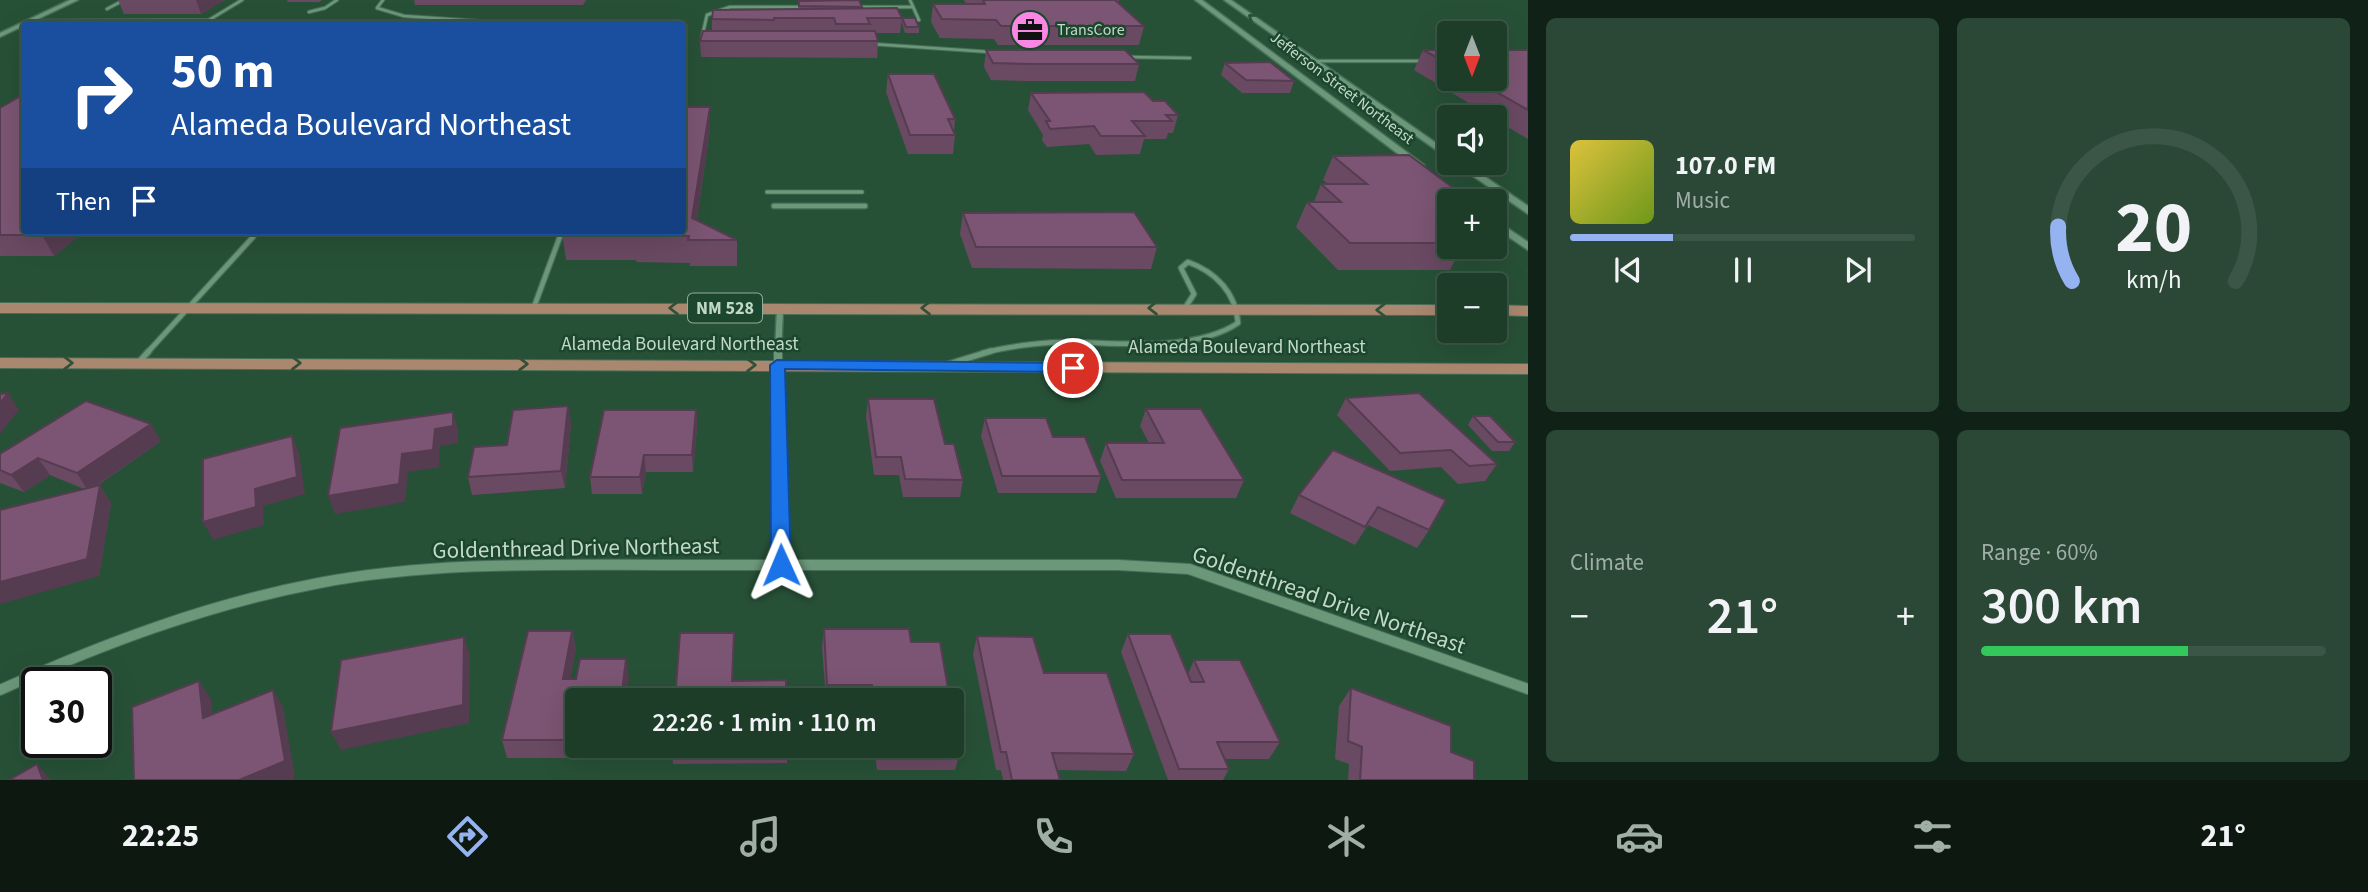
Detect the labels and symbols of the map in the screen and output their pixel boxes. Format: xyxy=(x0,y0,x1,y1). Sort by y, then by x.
office icon: TransCore xyxy=(1009,9,1051,51)
one-way arrow xyxy=(1248,14,1261,26)
place label: TransCore xyxy=(1057,19,1125,41)
north arrow xyxy=(1437,21,1507,91)
street label: Jefferson Street Northeast xyxy=(1266,27,1419,150)
road number: NM 528 xyxy=(688,294,762,322)
one-way arrow xyxy=(668,300,679,315)
one-way arrow xyxy=(920,300,931,316)
one-way arrow xyxy=(1148,300,1158,316)
one-way arrow xyxy=(1375,302,1386,318)
street label: Alameda Boulevard Northeast xyxy=(561,331,799,358)
street label: Alameda Boulevard Northeast xyxy=(1128,334,1366,361)
pin xyxy=(1043,338,1103,398)
one-way arrow xyxy=(63,355,74,371)
one-way arrow xyxy=(291,355,301,371)
one-way arrow xyxy=(518,356,529,372)
one-way arrow xyxy=(746,357,756,373)
position arrow xyxy=(744,528,818,602)
street label: Goldenthread Drive Northeast xyxy=(432,529,720,567)
street label: Goldenthread Drive Northeast xyxy=(1188,538,1470,662)
speed limit sign: 30 xyxy=(21,667,112,758)

